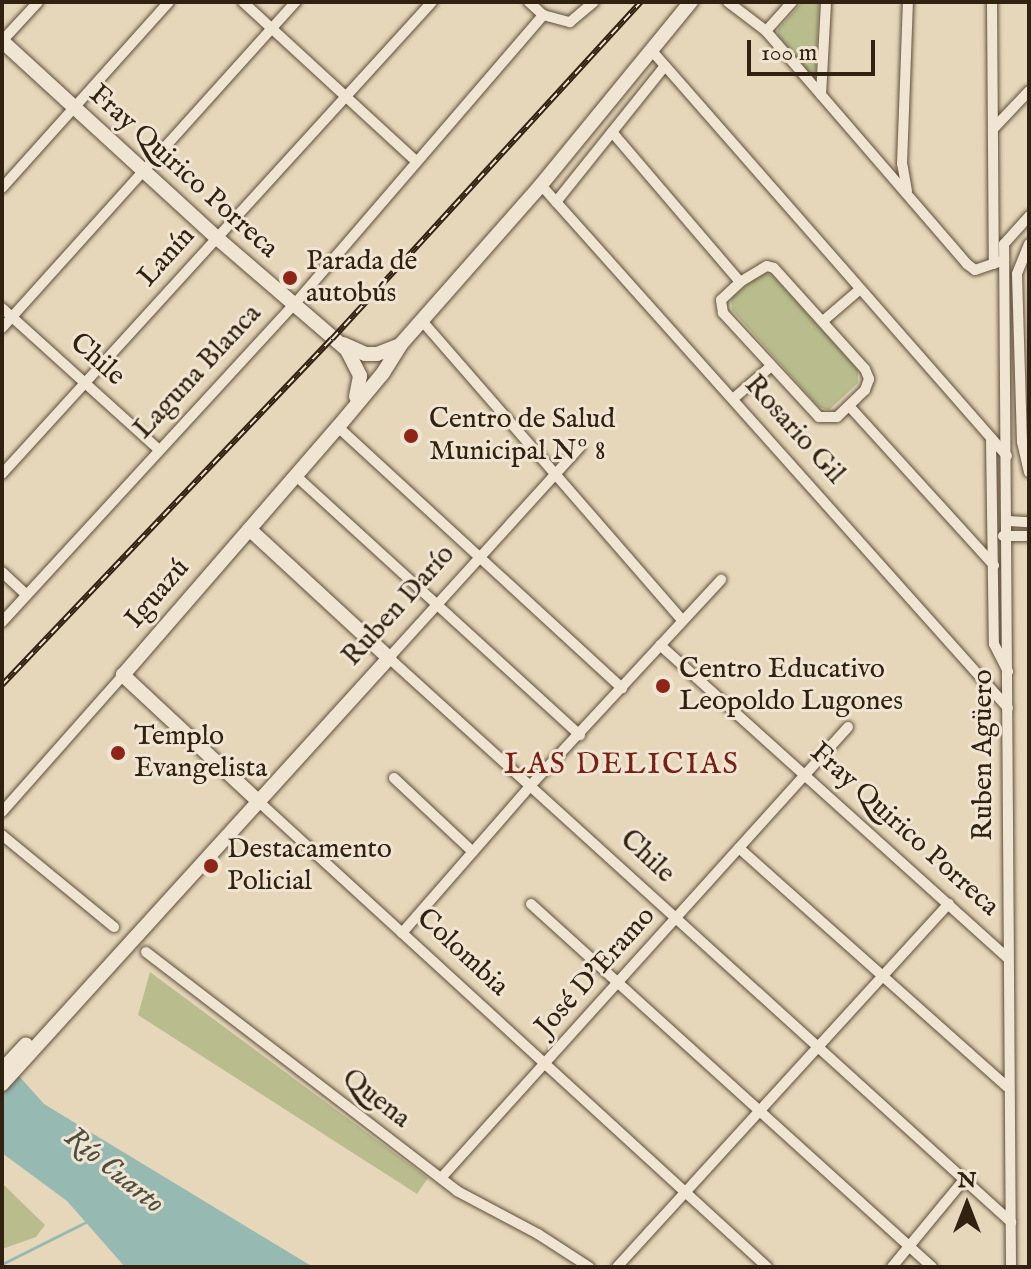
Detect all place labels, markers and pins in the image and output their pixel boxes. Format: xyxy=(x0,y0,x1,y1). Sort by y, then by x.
place label: Parada de autobús xyxy=(306,245,417,311)
marker: Parada de autobús xyxy=(281,269,299,287)
place label: Centro de Salud Municipal Nº 8 xyxy=(429,403,615,469)
marker: Centro de Salud Municipal Nº 8 xyxy=(400,425,422,447)
place label: Centro Educativo Leopoldo Lugones xyxy=(679,653,903,719)
marker: Centro Educativo Leopoldo Lugones xyxy=(654,677,672,695)
place label: Templo Evangelista xyxy=(134,720,267,786)
marker: Templo Evangelista xyxy=(109,744,127,762)
place label: Destacamento Policial xyxy=(227,833,392,899)
marker: Destacamento Policial xyxy=(202,857,220,875)

